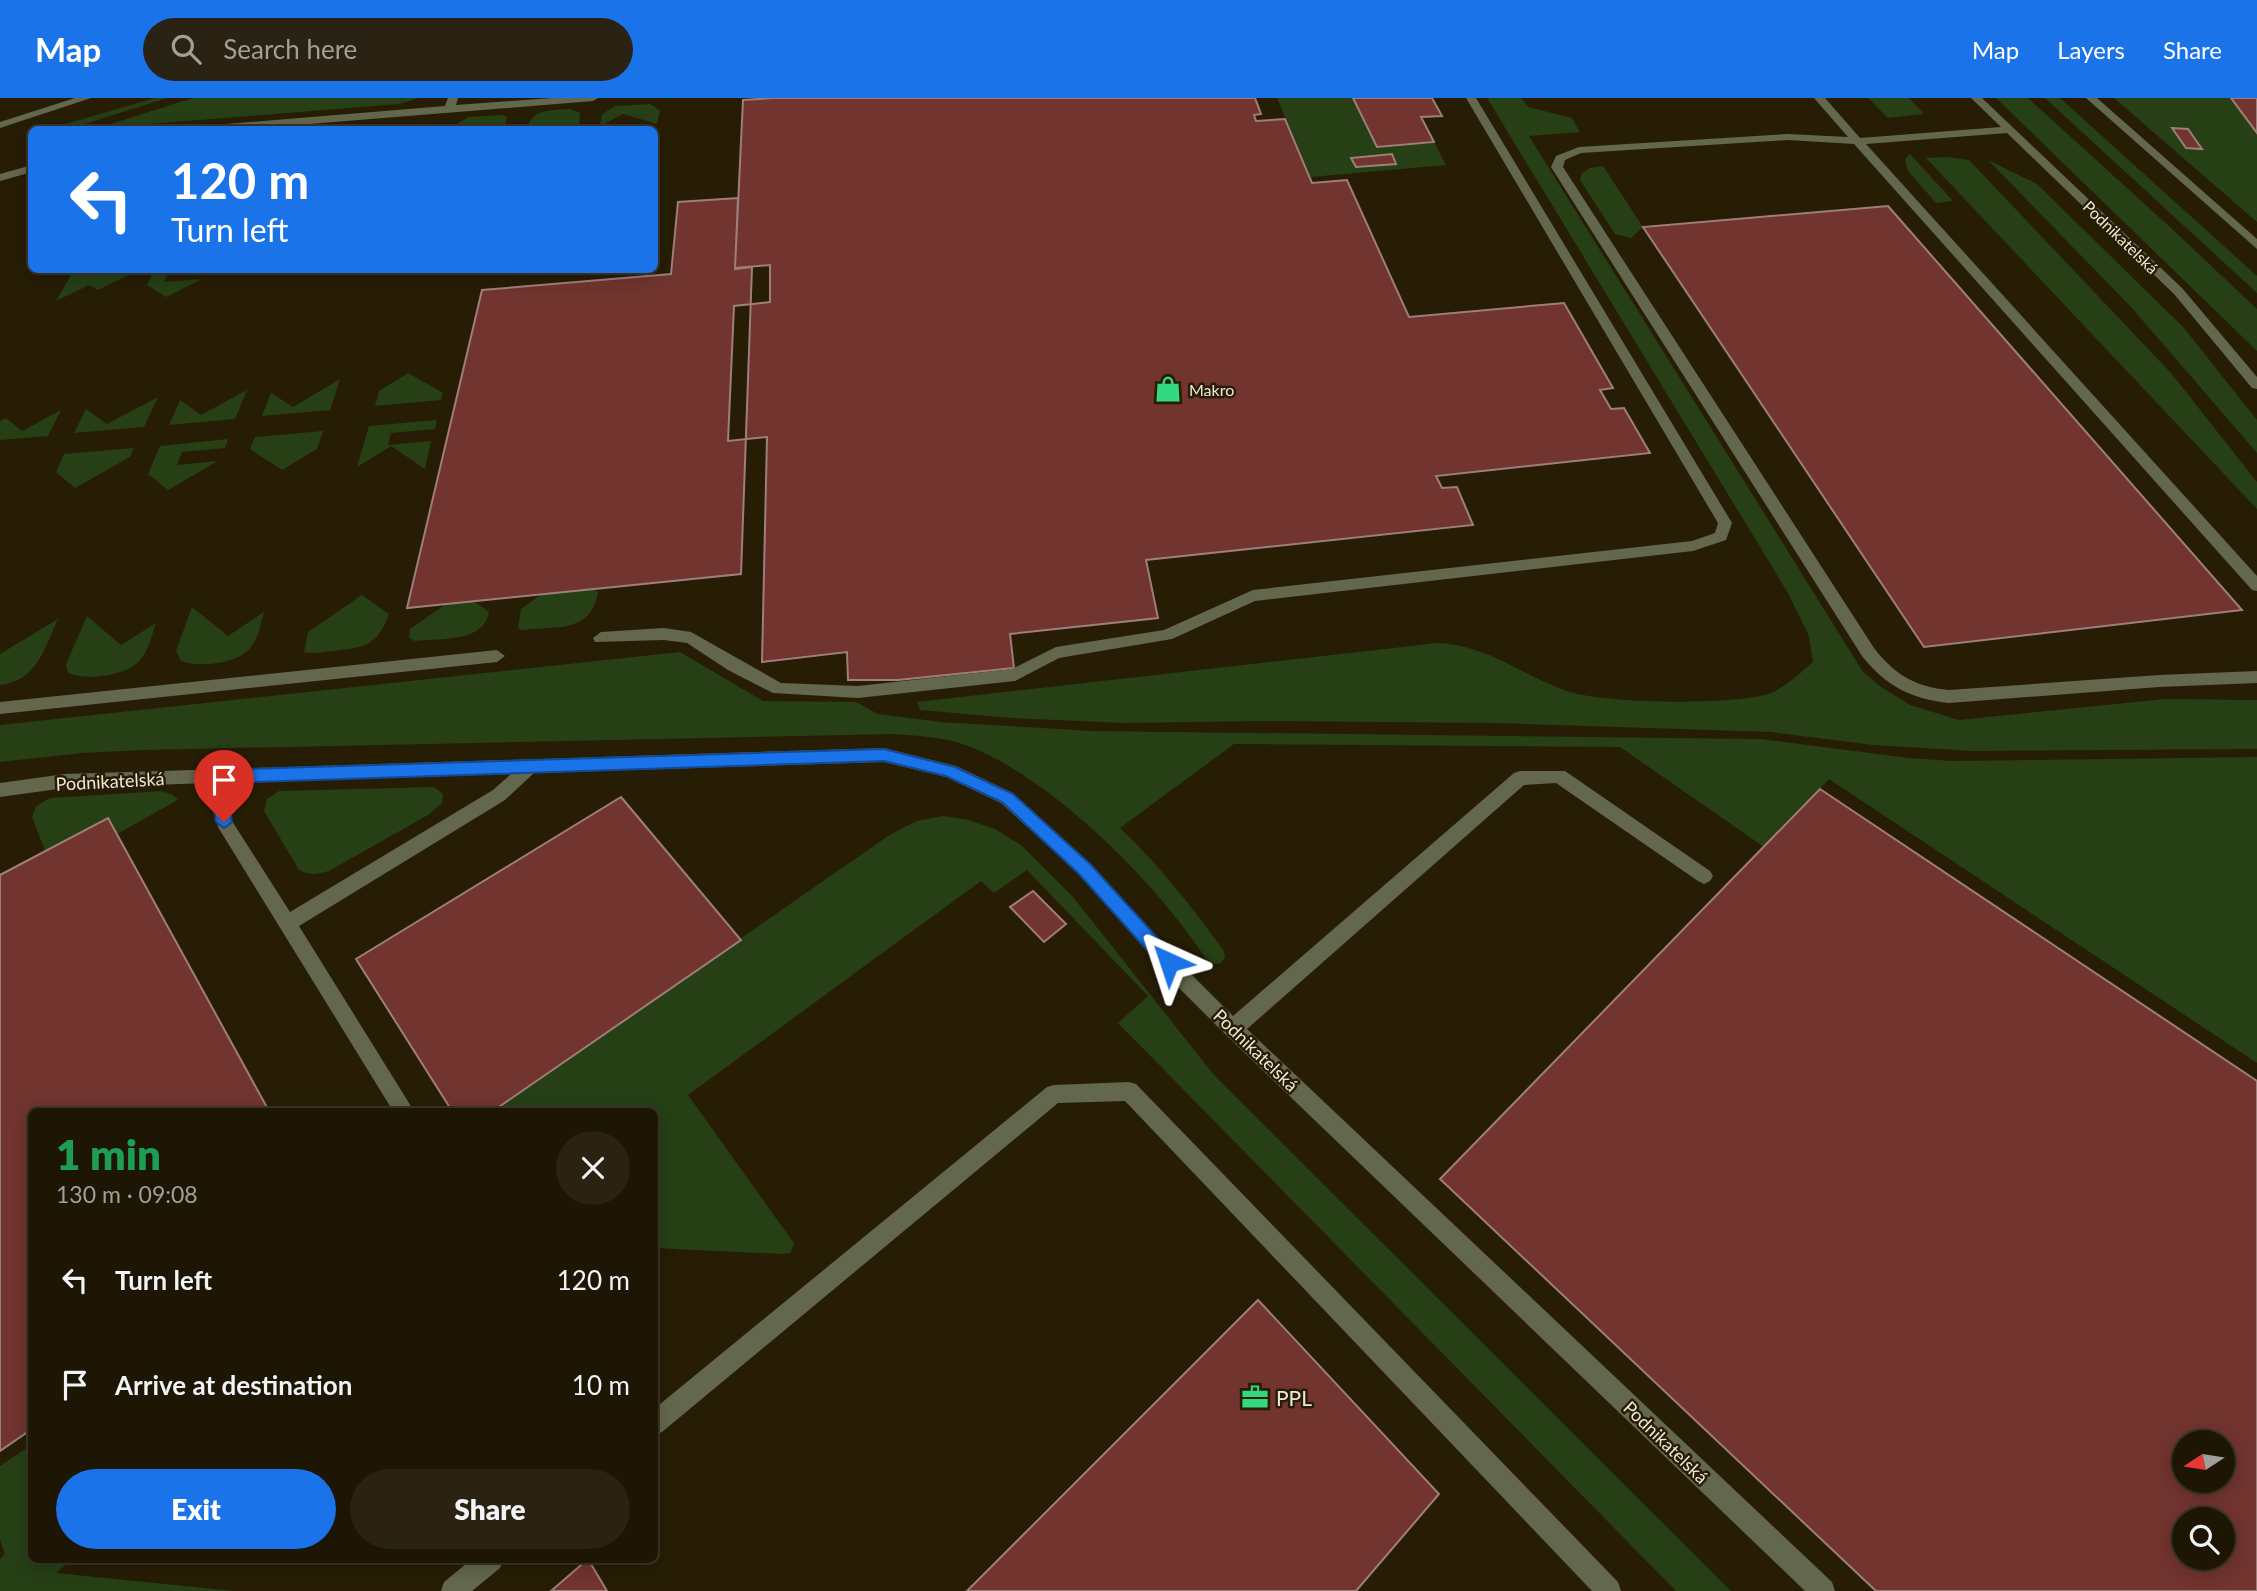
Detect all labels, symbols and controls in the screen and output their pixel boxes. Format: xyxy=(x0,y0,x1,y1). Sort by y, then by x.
search box xyxy=(143,18,633,81)
text: Map xyxy=(35,29,101,69)
icon: search xyxy=(167,30,205,68)
text: Search here xyxy=(223,33,357,65)
text: Map xyxy=(1972,35,2019,64)
text: Layers xyxy=(2057,35,2125,64)
text: Share xyxy=(2163,35,2222,64)
text: 120 m xyxy=(171,151,309,209)
icon: left xyxy=(56,154,147,245)
street label: Podnikatelská xyxy=(2080,197,2162,277)
text: Turn left xyxy=(171,210,288,249)
shop icon: Makro xyxy=(1153,374,1183,404)
place label: Makro xyxy=(1189,380,1234,399)
pin xyxy=(194,750,254,822)
icon: arrive xyxy=(205,761,243,799)
street label: Podnikatelská xyxy=(55,767,165,795)
position arrow xyxy=(1132,925,1206,999)
street label: Podnikatelská xyxy=(1209,1004,1303,1096)
text: 1 min xyxy=(56,1129,161,1179)
button: close xyxy=(556,1131,630,1205)
text: 130 m · 09:08 xyxy=(56,1180,198,1208)
icon: left xyxy=(56,1261,94,1299)
text: Turn left xyxy=(115,1264,212,1296)
text: 120 m xyxy=(557,1264,630,1296)
icon: arrive xyxy=(56,1366,94,1404)
text: Arrive at destination xyxy=(115,1369,352,1401)
text: 10 m xyxy=(572,1369,630,1401)
office icon: PPL xyxy=(1240,1382,1270,1412)
place label: PPL xyxy=(1276,1385,1312,1410)
street label: Podnikatelská xyxy=(1619,1396,1713,1488)
north arrow xyxy=(2172,1430,2235,1493)
map controls xyxy=(2172,1430,2235,1570)
button: Exit xyxy=(56,1469,336,1549)
button: Share xyxy=(350,1469,630,1549)
button: search xyxy=(2172,1507,2235,1570)

